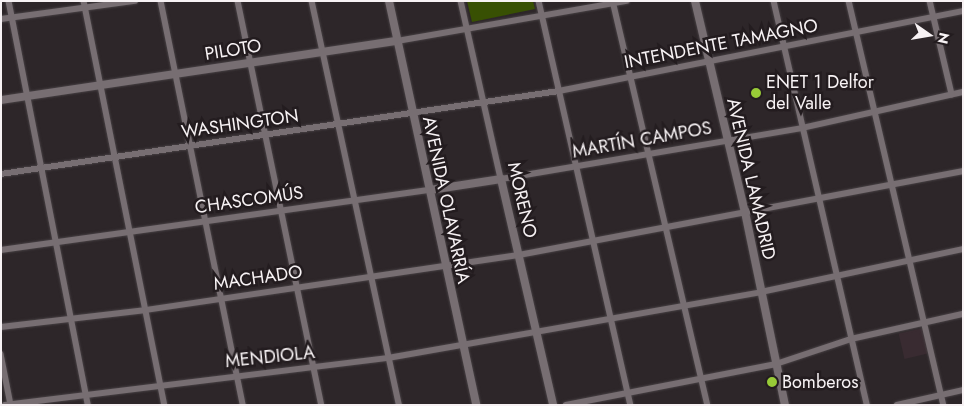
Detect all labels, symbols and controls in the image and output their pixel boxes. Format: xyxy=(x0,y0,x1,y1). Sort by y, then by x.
north arrow xyxy=(904,10,954,60)
street label: INTENDENTE TAMAGNO xyxy=(622,15,820,73)
text: N xyxy=(933,31,955,46)
street label: PILOTO xyxy=(203,35,263,65)
place label: ENET 1 Delfor del Valle xyxy=(766,72,874,115)
marker: ENET 1 Delfor del Valle xyxy=(750,87,762,99)
street label: AVENIDA LAMADRID xyxy=(722,96,780,262)
street label: WASHINGTON xyxy=(180,105,300,143)
street label: AVENIDA OLAVARRÍA xyxy=(418,114,474,286)
street label: MARTÍN CAMPOS xyxy=(571,117,713,163)
street label: MORENO xyxy=(503,160,541,240)
street label: CHASCOMÚS xyxy=(193,182,305,218)
street label: MACHADO xyxy=(212,261,304,295)
street label: MENDIOLA xyxy=(224,342,316,372)
place label: Bomberos xyxy=(782,371,858,393)
marker: Bomberos xyxy=(766,376,778,388)

